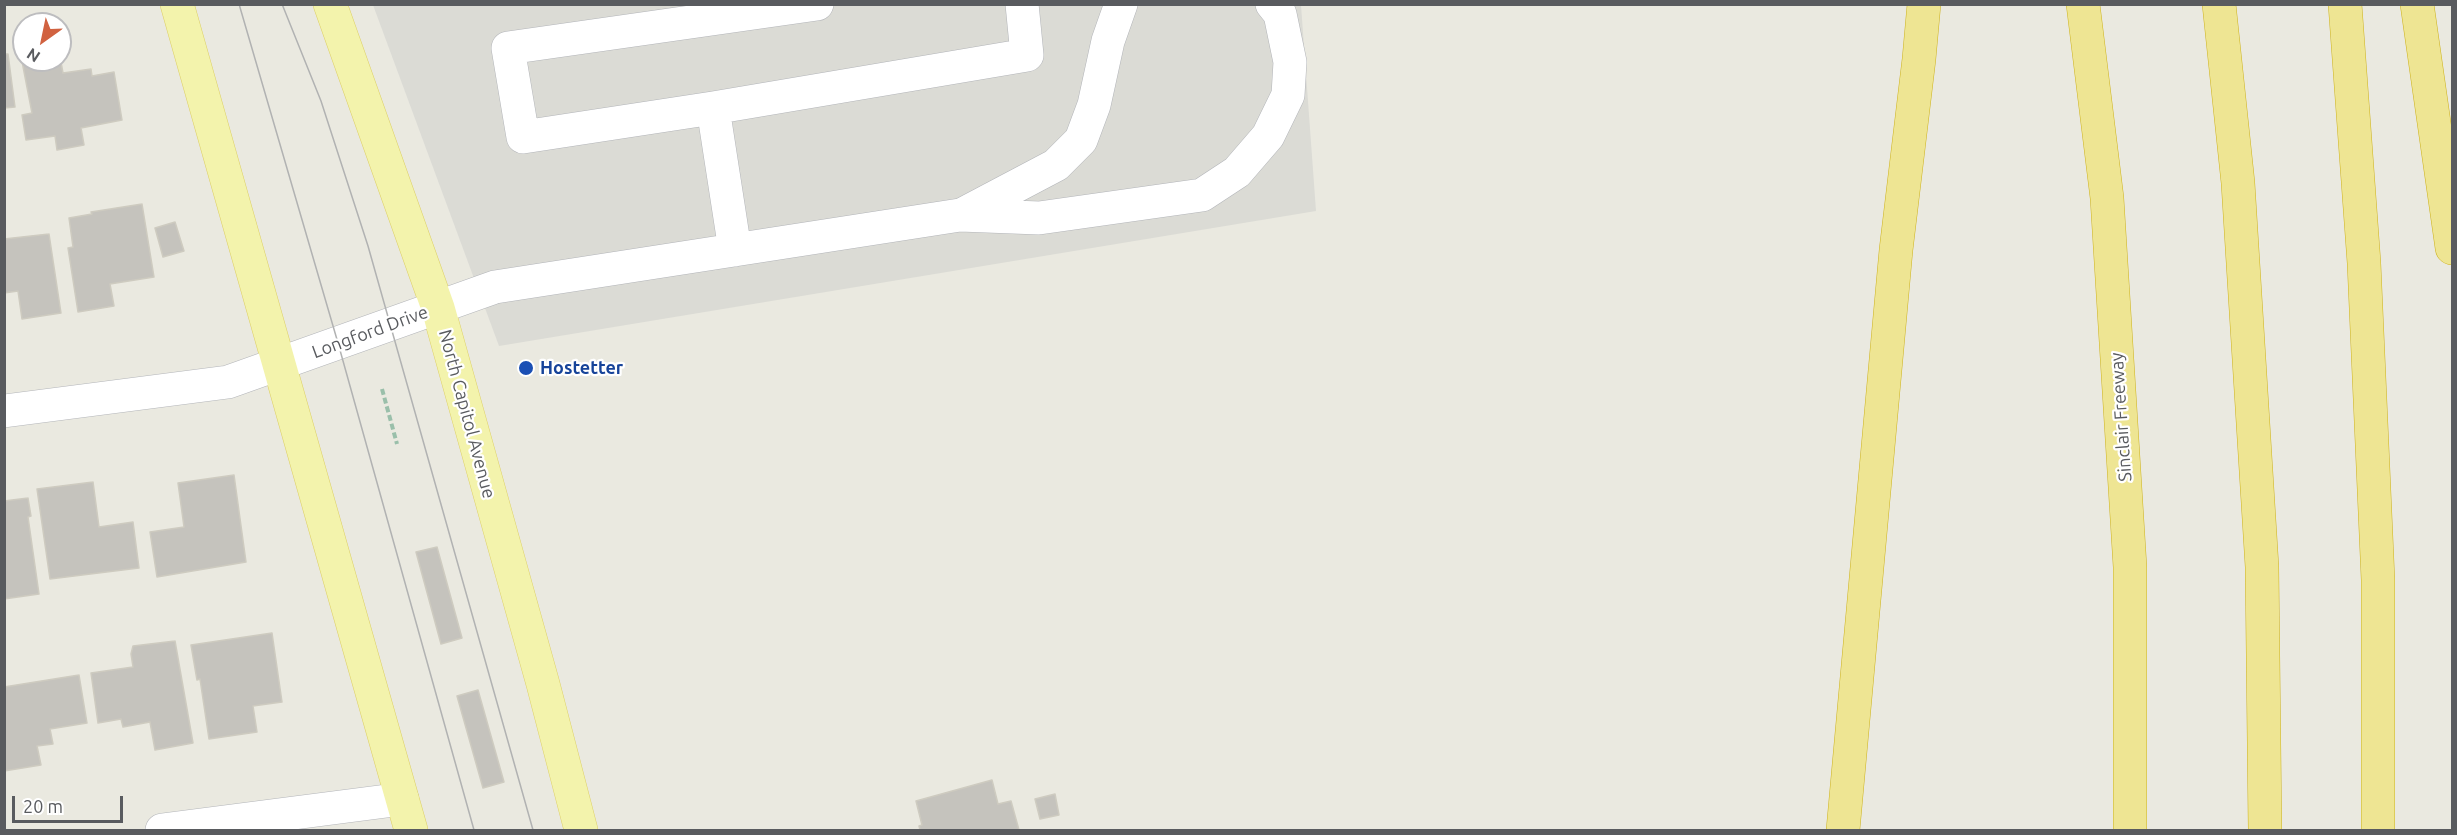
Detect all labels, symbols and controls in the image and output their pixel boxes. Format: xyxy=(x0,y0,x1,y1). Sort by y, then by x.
north arrow xyxy=(12,12,72,72)
text: N xyxy=(23,45,43,66)
street label: Longford Drive xyxy=(309,301,431,363)
street label: North Capitol Avenue xyxy=(434,327,500,501)
street label: Sinclair Freeway xyxy=(2106,352,2136,482)
place label: Hostetter xyxy=(540,357,623,379)
marker: Hostetter xyxy=(517,359,535,377)
scale bar xyxy=(15,784,126,822)
text: 20 m xyxy=(23,796,63,816)

